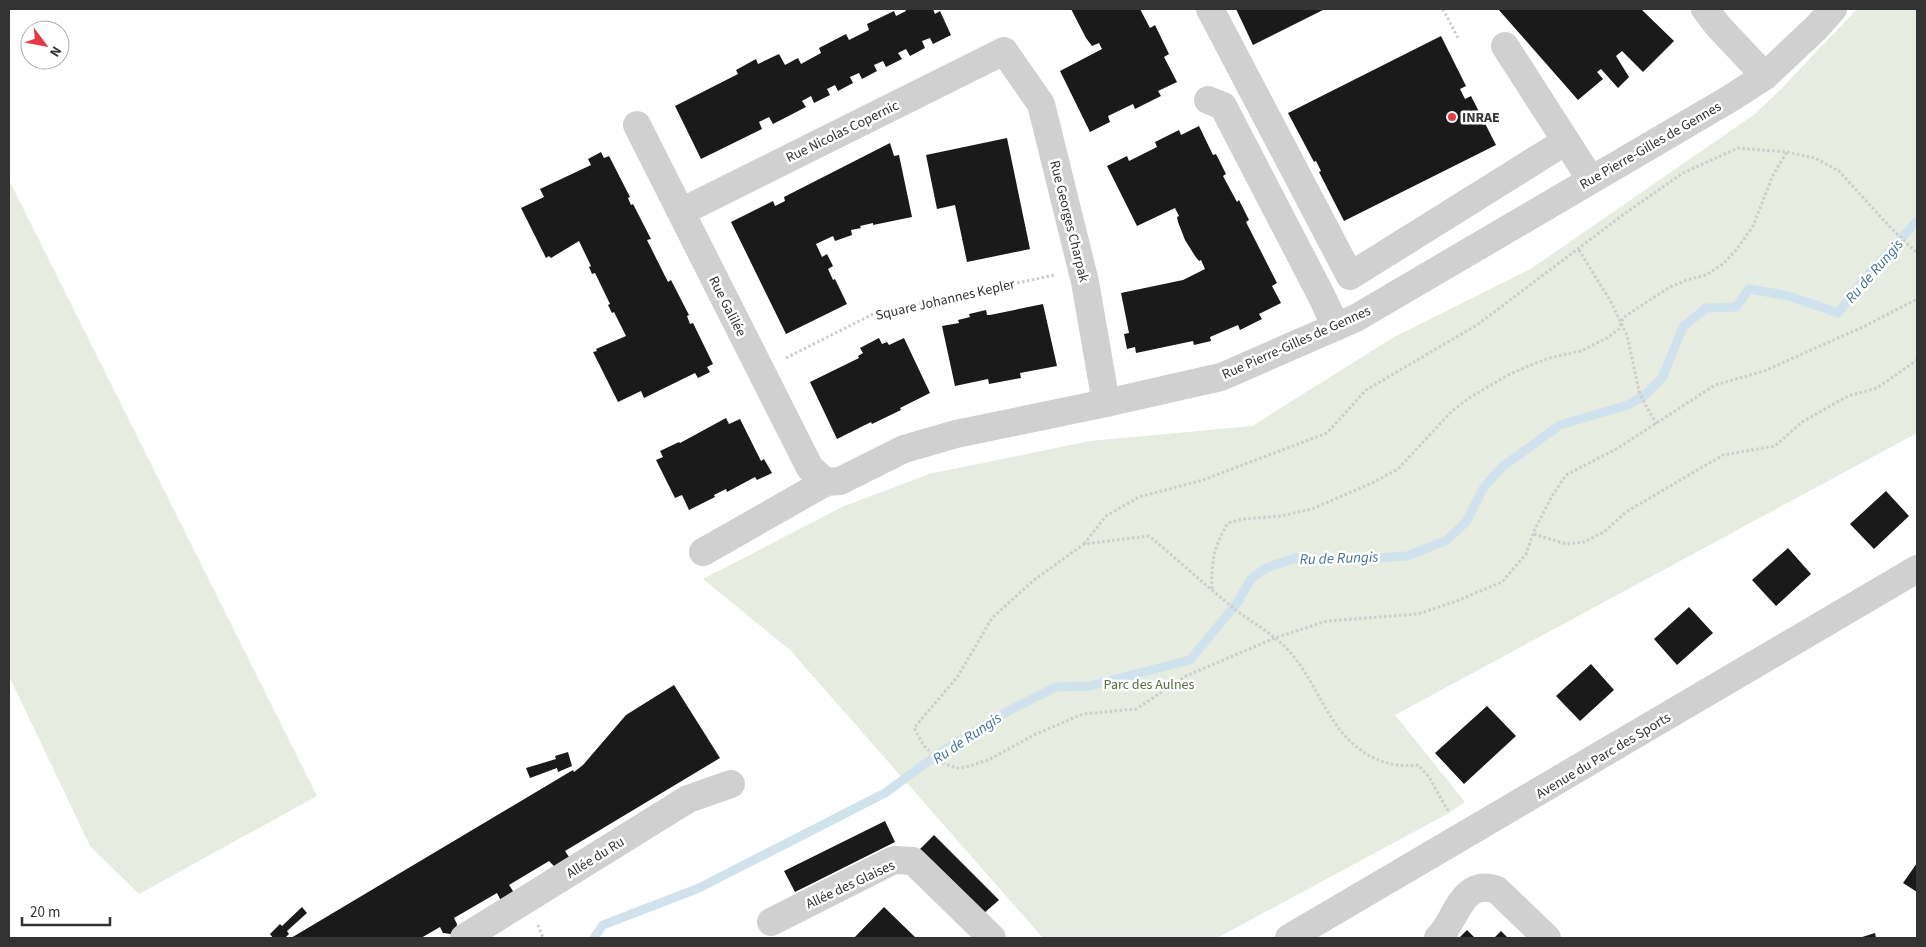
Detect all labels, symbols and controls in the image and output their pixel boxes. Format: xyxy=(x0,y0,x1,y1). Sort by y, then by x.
north arrow xyxy=(20,20,70,70)
text: N xyxy=(44,42,66,61)
street label: Rue Nicolas Copernic xyxy=(783,96,903,168)
street label: Rue Pierre-Gilles de Gennes xyxy=(1576,97,1725,195)
place label: INRAE xyxy=(1462,108,1500,128)
marker: INRAE xyxy=(1446,111,1458,123)
street label: Rue Georges Charpak xyxy=(1044,158,1094,284)
water label: Ru de Rungis xyxy=(1841,235,1908,308)
street label: Rue Galilée xyxy=(703,273,751,340)
street label: Square Johannes Kepler xyxy=(874,274,1017,326)
street label: Rue Pierre-Gilles de Gennes xyxy=(1219,301,1374,385)
water label: Ru de Rungis xyxy=(1299,547,1379,570)
park label: Parc des Aulnes xyxy=(1104,675,1195,695)
water label: Ru de Rungis xyxy=(929,708,1006,769)
street label: Avenue du Parc des Sports xyxy=(1532,708,1675,804)
street label: Allée du Ru xyxy=(563,832,628,884)
street label: Allée des Glaises xyxy=(803,855,898,914)
scale bar xyxy=(22,894,110,926)
text: 20 m xyxy=(30,902,60,923)

